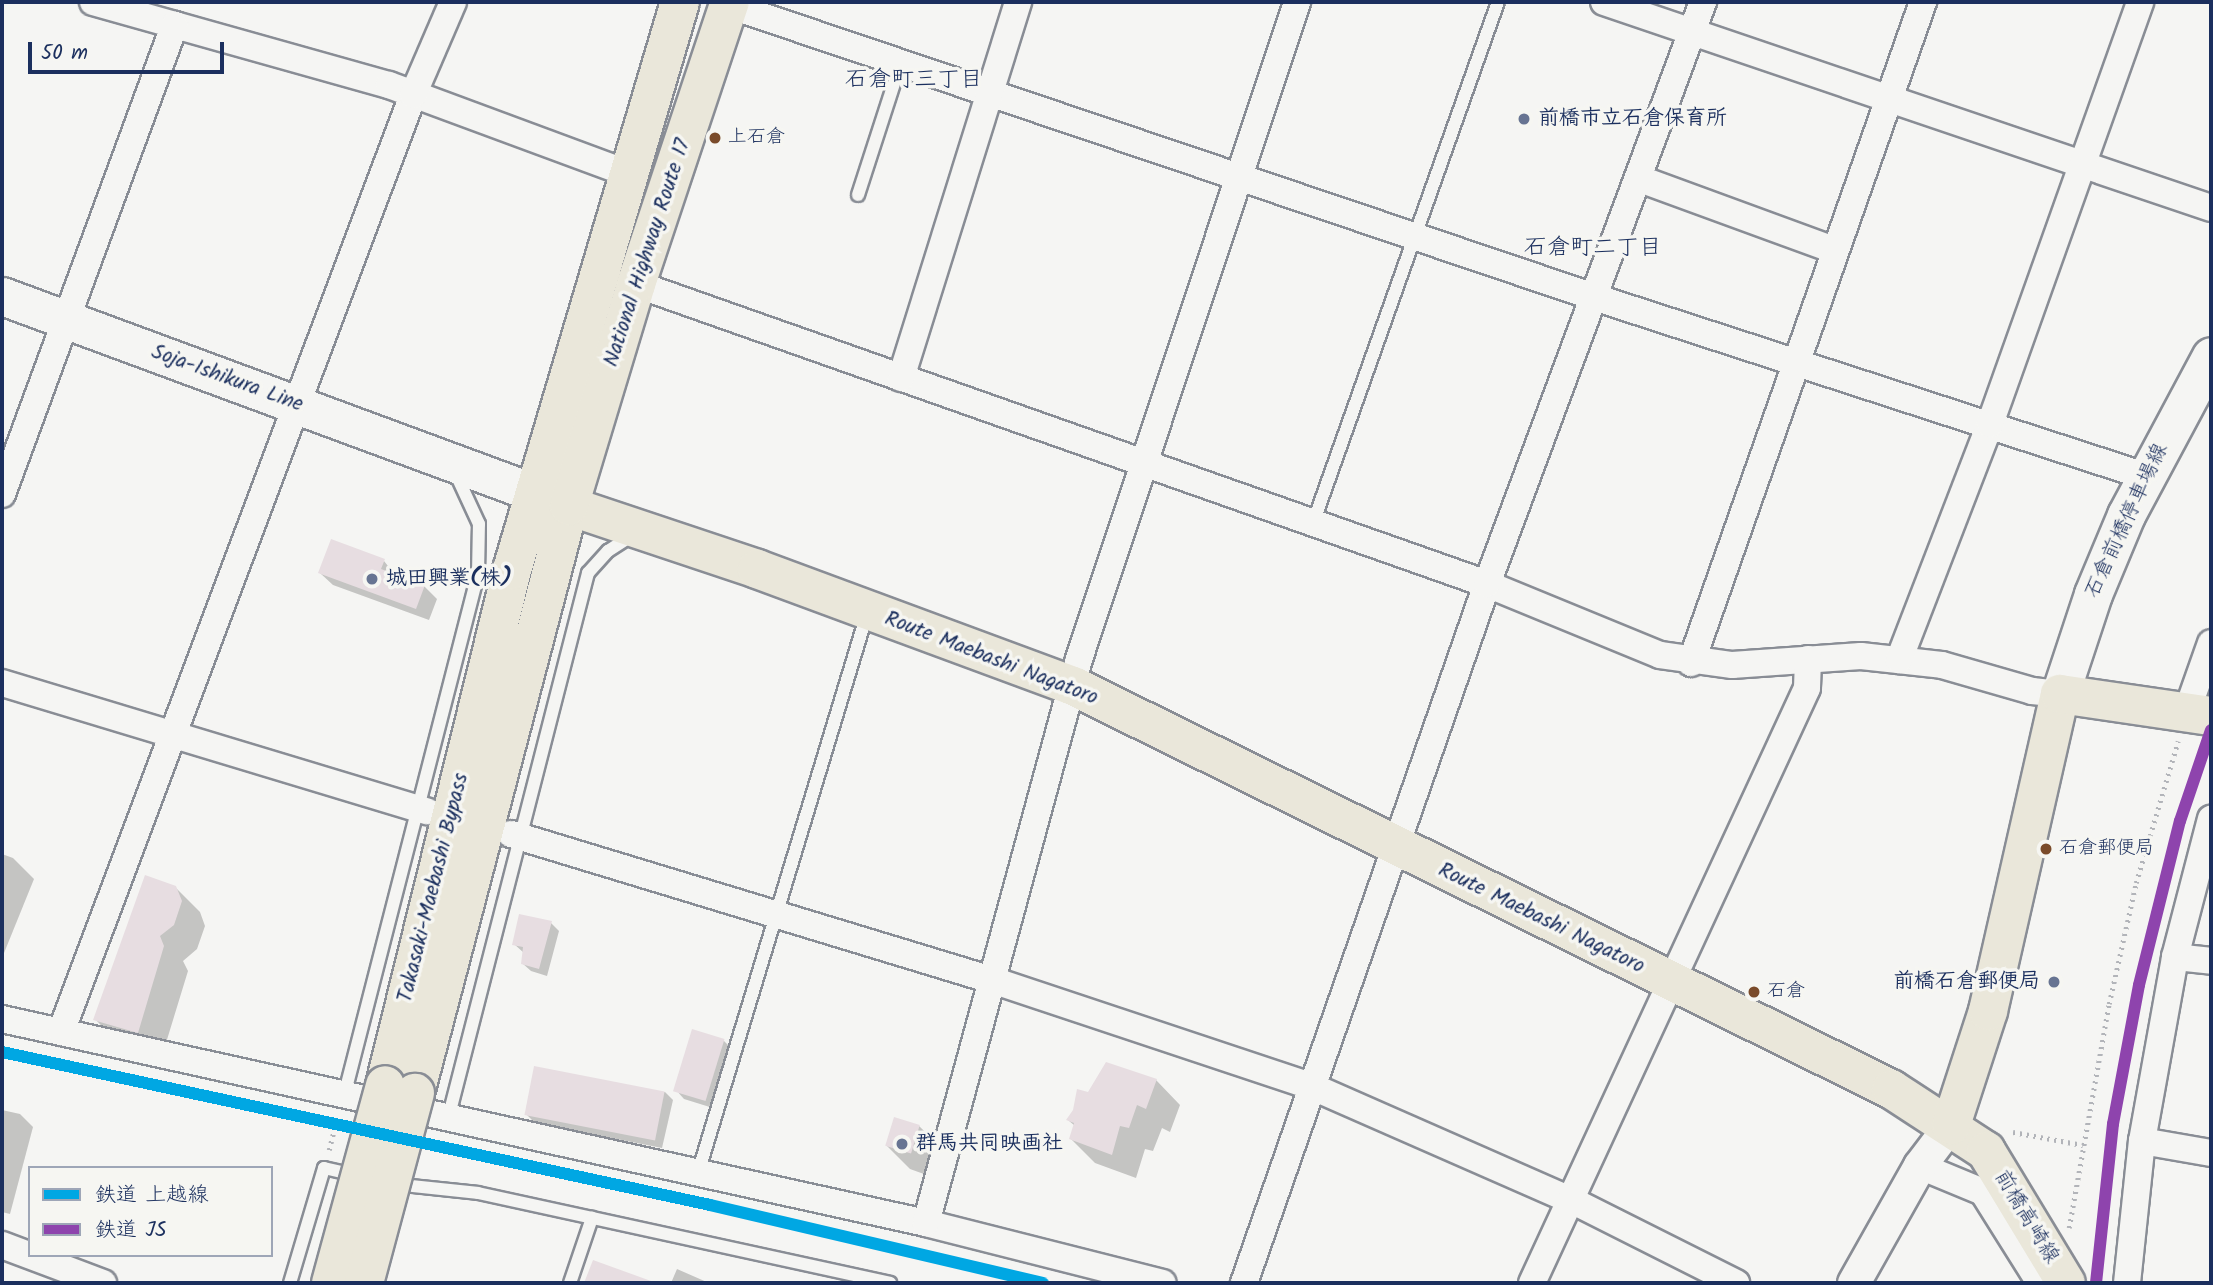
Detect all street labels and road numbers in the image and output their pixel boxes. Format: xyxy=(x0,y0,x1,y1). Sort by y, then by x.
street label: National Highway Route 17 xyxy=(599,136,697,370)
street label: Soja-Ishikura Line xyxy=(148,340,306,418)
street label: 石倉前橋停車場線 xyxy=(2080,440,2174,602)
street label: Route Maebashi Nagatoro xyxy=(881,607,1101,711)
street label: Takasaki-Maebashi Bypass xyxy=(393,771,475,1005)
street label: Route Maebashi Nagatoro xyxy=(1434,858,1648,980)
street label: 前橋高崎線 xyxy=(1988,1166,2064,1268)

